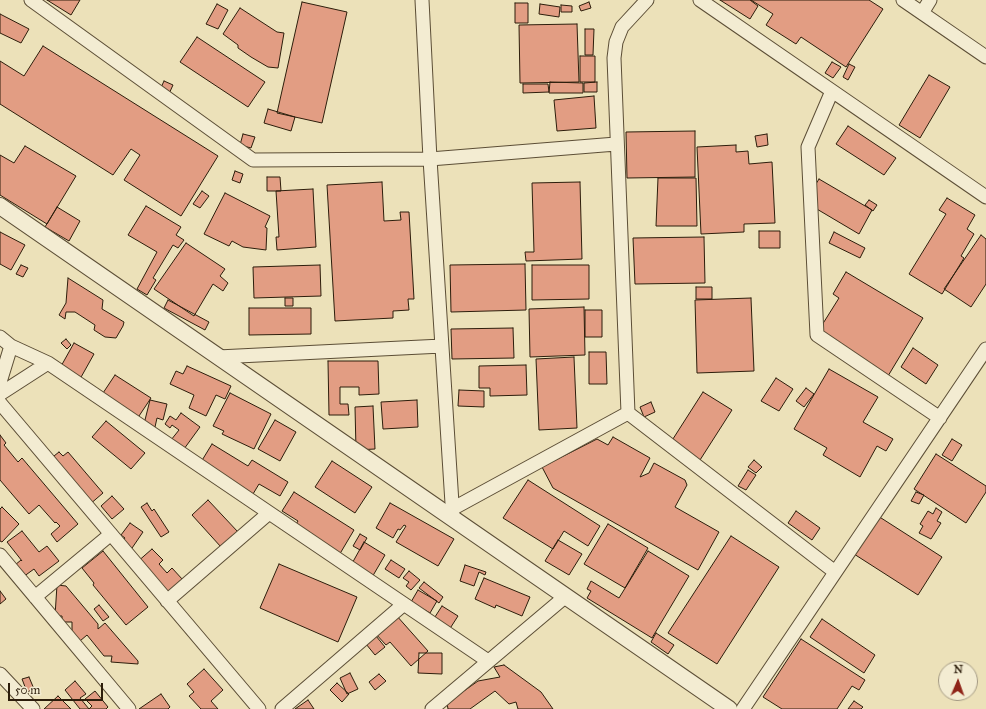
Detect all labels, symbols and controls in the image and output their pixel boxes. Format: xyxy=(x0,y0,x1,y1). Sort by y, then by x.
north arrow xyxy=(938,661,978,701)
text: N xyxy=(954,663,963,676)
scale bar xyxy=(10,675,105,701)
text: 50 m xyxy=(15,683,40,697)

